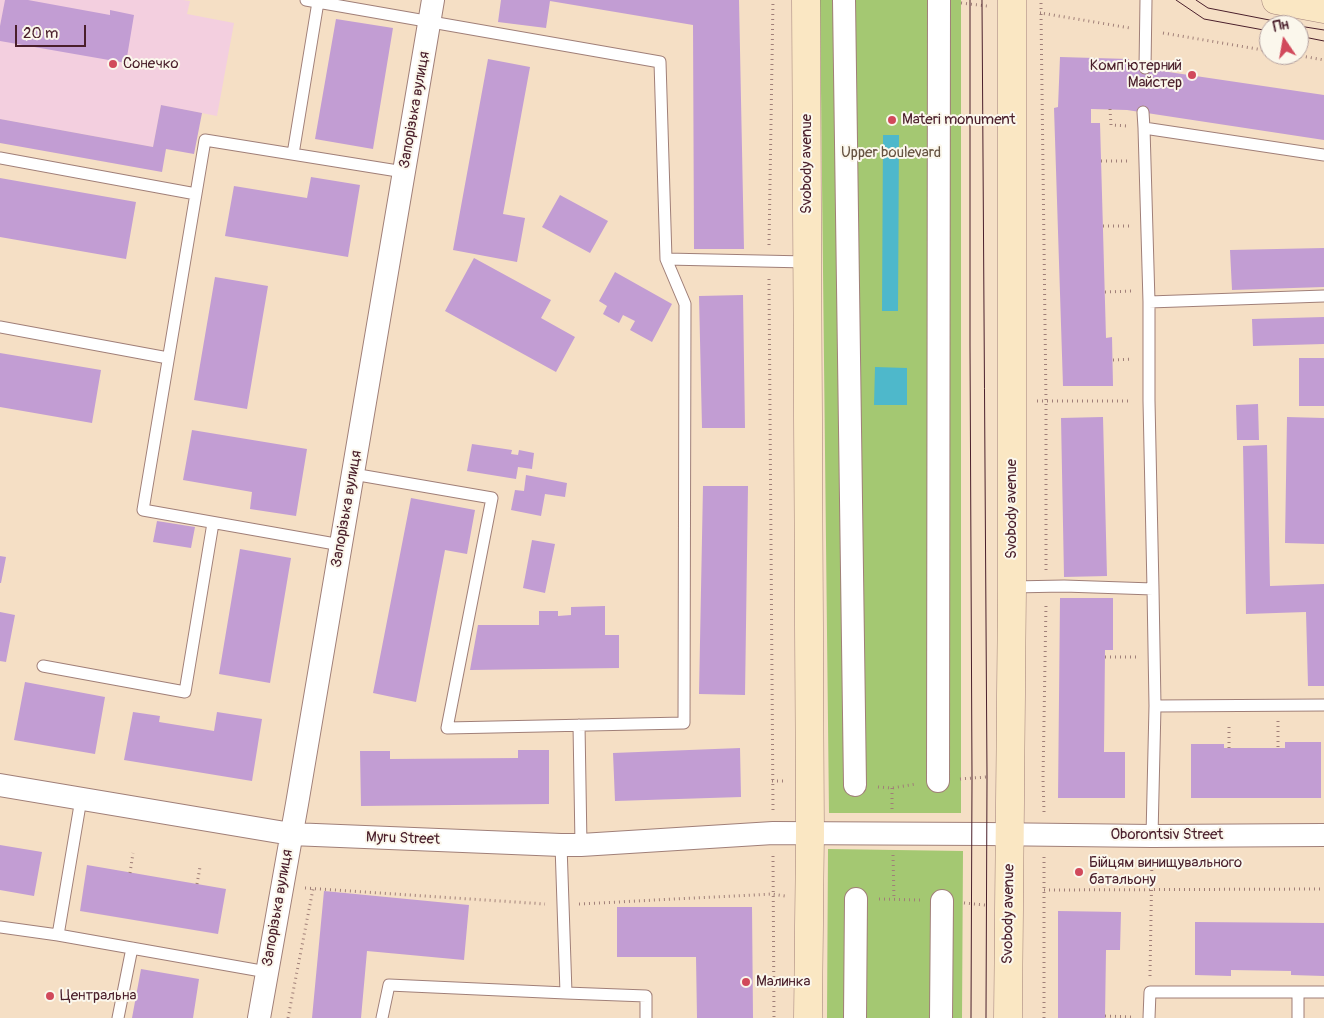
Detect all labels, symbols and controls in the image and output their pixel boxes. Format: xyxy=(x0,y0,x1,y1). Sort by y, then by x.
scale bar xyxy=(18,15,89,47)
north arrow xyxy=(1259,15,1309,65)
text: Пн xyxy=(1272,16,1290,36)
text: 20 m xyxy=(23,24,58,43)
street label: Запорізька вулиця xyxy=(396,50,434,170)
place label: Сонечко xyxy=(123,55,179,73)
place label: Комп'ютерний Майстер xyxy=(1090,57,1182,92)
marker: Сонечко xyxy=(107,58,119,70)
marker: Комп'ютерний Майстер xyxy=(1186,69,1198,81)
place label: Materi monument xyxy=(902,111,1016,129)
street label: Svobody avenue xyxy=(798,114,816,214)
marker: Materi monument xyxy=(886,114,898,126)
park label: Upper boulevard xyxy=(841,144,941,162)
street label: Запорізька вулиця xyxy=(328,449,366,569)
street label: Svobody avenue xyxy=(1003,459,1021,559)
street label: Oborontsiv Street xyxy=(1111,826,1223,844)
street label: Myru Street xyxy=(366,829,440,849)
street label: Запорізька вулиця xyxy=(259,848,297,968)
place label: Бійцям винищувального батальону xyxy=(1089,854,1242,889)
street label: Svobody avenue xyxy=(999,864,1019,964)
marker: Бійцям винищувального батальону xyxy=(1073,866,1085,878)
place label: Малинка xyxy=(756,973,811,991)
marker: Малинка xyxy=(740,976,752,988)
place label: Центральна xyxy=(60,987,136,1005)
marker: Центральна xyxy=(44,990,56,1002)

